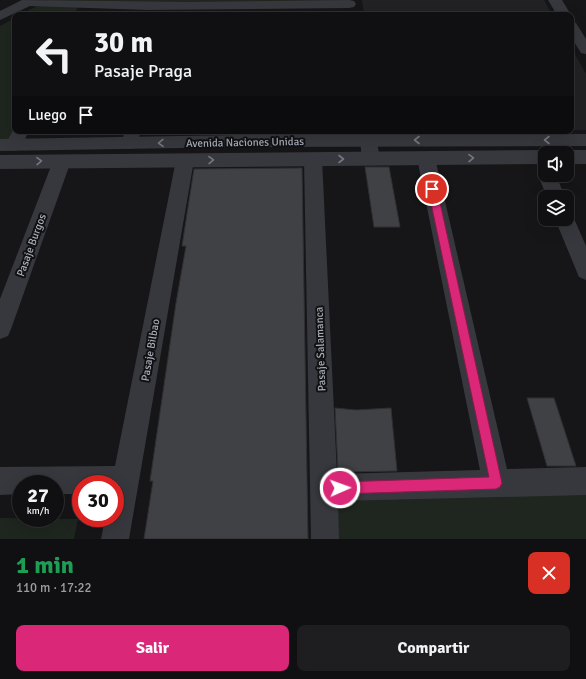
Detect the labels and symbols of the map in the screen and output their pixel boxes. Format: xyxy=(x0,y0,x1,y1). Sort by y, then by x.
street label: Avenida Naciones Unidas xyxy=(186,135,304,150)
one-way arrow xyxy=(414,136,420,144)
one-way arrow xyxy=(544,136,550,144)
one-way arrow xyxy=(158,139,164,147)
one-way arrow xyxy=(468,154,474,162)
one-way arrow xyxy=(338,155,344,163)
one-way arrow xyxy=(208,156,214,164)
one-way arrow xyxy=(36,157,42,166)
pin xyxy=(415,172,449,206)
street label: Pasaje Burgos xyxy=(14,212,49,278)
street label: Pasaje Salamanca xyxy=(313,306,328,391)
street label: Pasaje Bilbao xyxy=(139,318,162,382)
position arrow xyxy=(319,467,361,509)
speed limit sign: 30 xyxy=(72,475,124,527)

